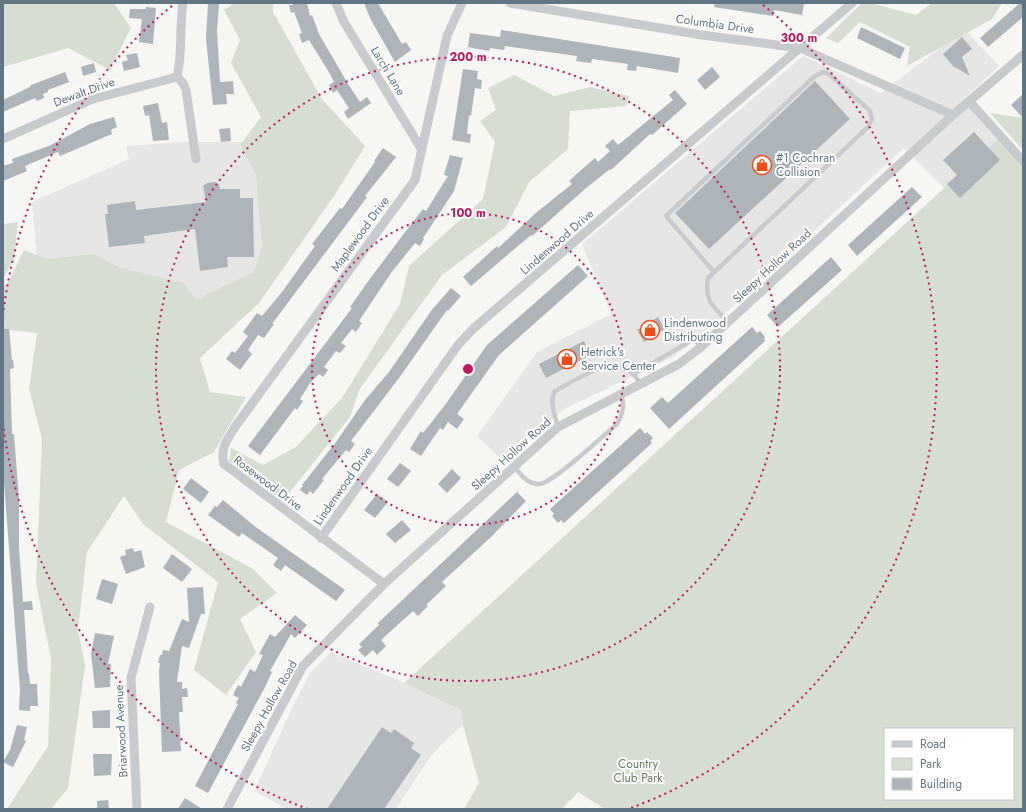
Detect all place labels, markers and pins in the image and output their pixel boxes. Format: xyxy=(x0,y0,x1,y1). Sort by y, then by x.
place label: #1 Cochran Collision xyxy=(776,149,835,181)
shop icon: #1 Cochran Collision xyxy=(751,154,773,176)
place label: Lindenwood Distributing xyxy=(664,314,726,346)
shop icon: Lindenwood Distributing xyxy=(639,319,661,341)
place label: Hetrick's Service Center xyxy=(581,343,657,375)
shop icon: Hetrick's Service Center xyxy=(556,348,578,370)
centre of rings xyxy=(461,362,475,376)

